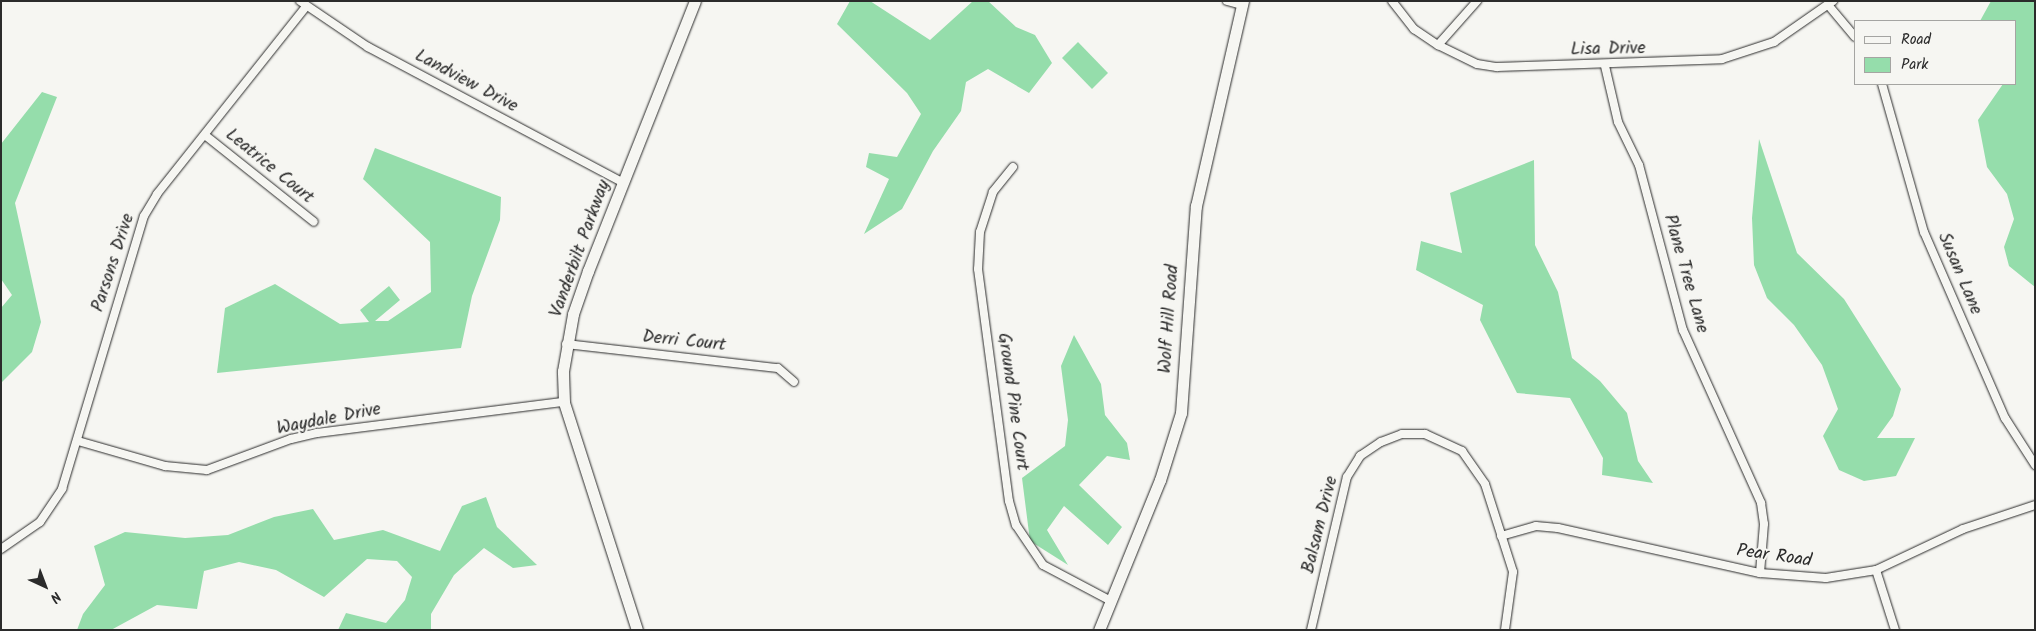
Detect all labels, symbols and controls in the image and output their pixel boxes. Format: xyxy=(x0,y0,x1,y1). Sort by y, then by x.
legend xyxy=(1854,20,2016,85)
text: Road xyxy=(1901,28,1931,52)
street label: Lisa Drive xyxy=(1570,39,1646,61)
street label: Landview Drive xyxy=(411,46,521,118)
text: Park xyxy=(1901,53,1928,77)
street label: Leatrice Court xyxy=(220,125,318,209)
street label: Vanderbilt Parkway xyxy=(546,177,616,321)
street label: Parsons Drive xyxy=(88,211,140,315)
street label: Plane Tree Lane xyxy=(1658,212,1712,336)
street label: Susan Lane xyxy=(1932,230,1986,318)
street label: Wolf Hill Road xyxy=(1155,264,1185,374)
street label: Derri Court xyxy=(641,327,727,357)
street label: Ground Pine Court xyxy=(992,332,1032,472)
street label: Waydale Drive xyxy=(275,399,383,441)
street label: Balsam Drive xyxy=(1298,474,1344,576)
street label: Pear Road xyxy=(1735,541,1813,573)
north arrow xyxy=(20,561,70,611)
text: N xyxy=(44,586,66,608)

